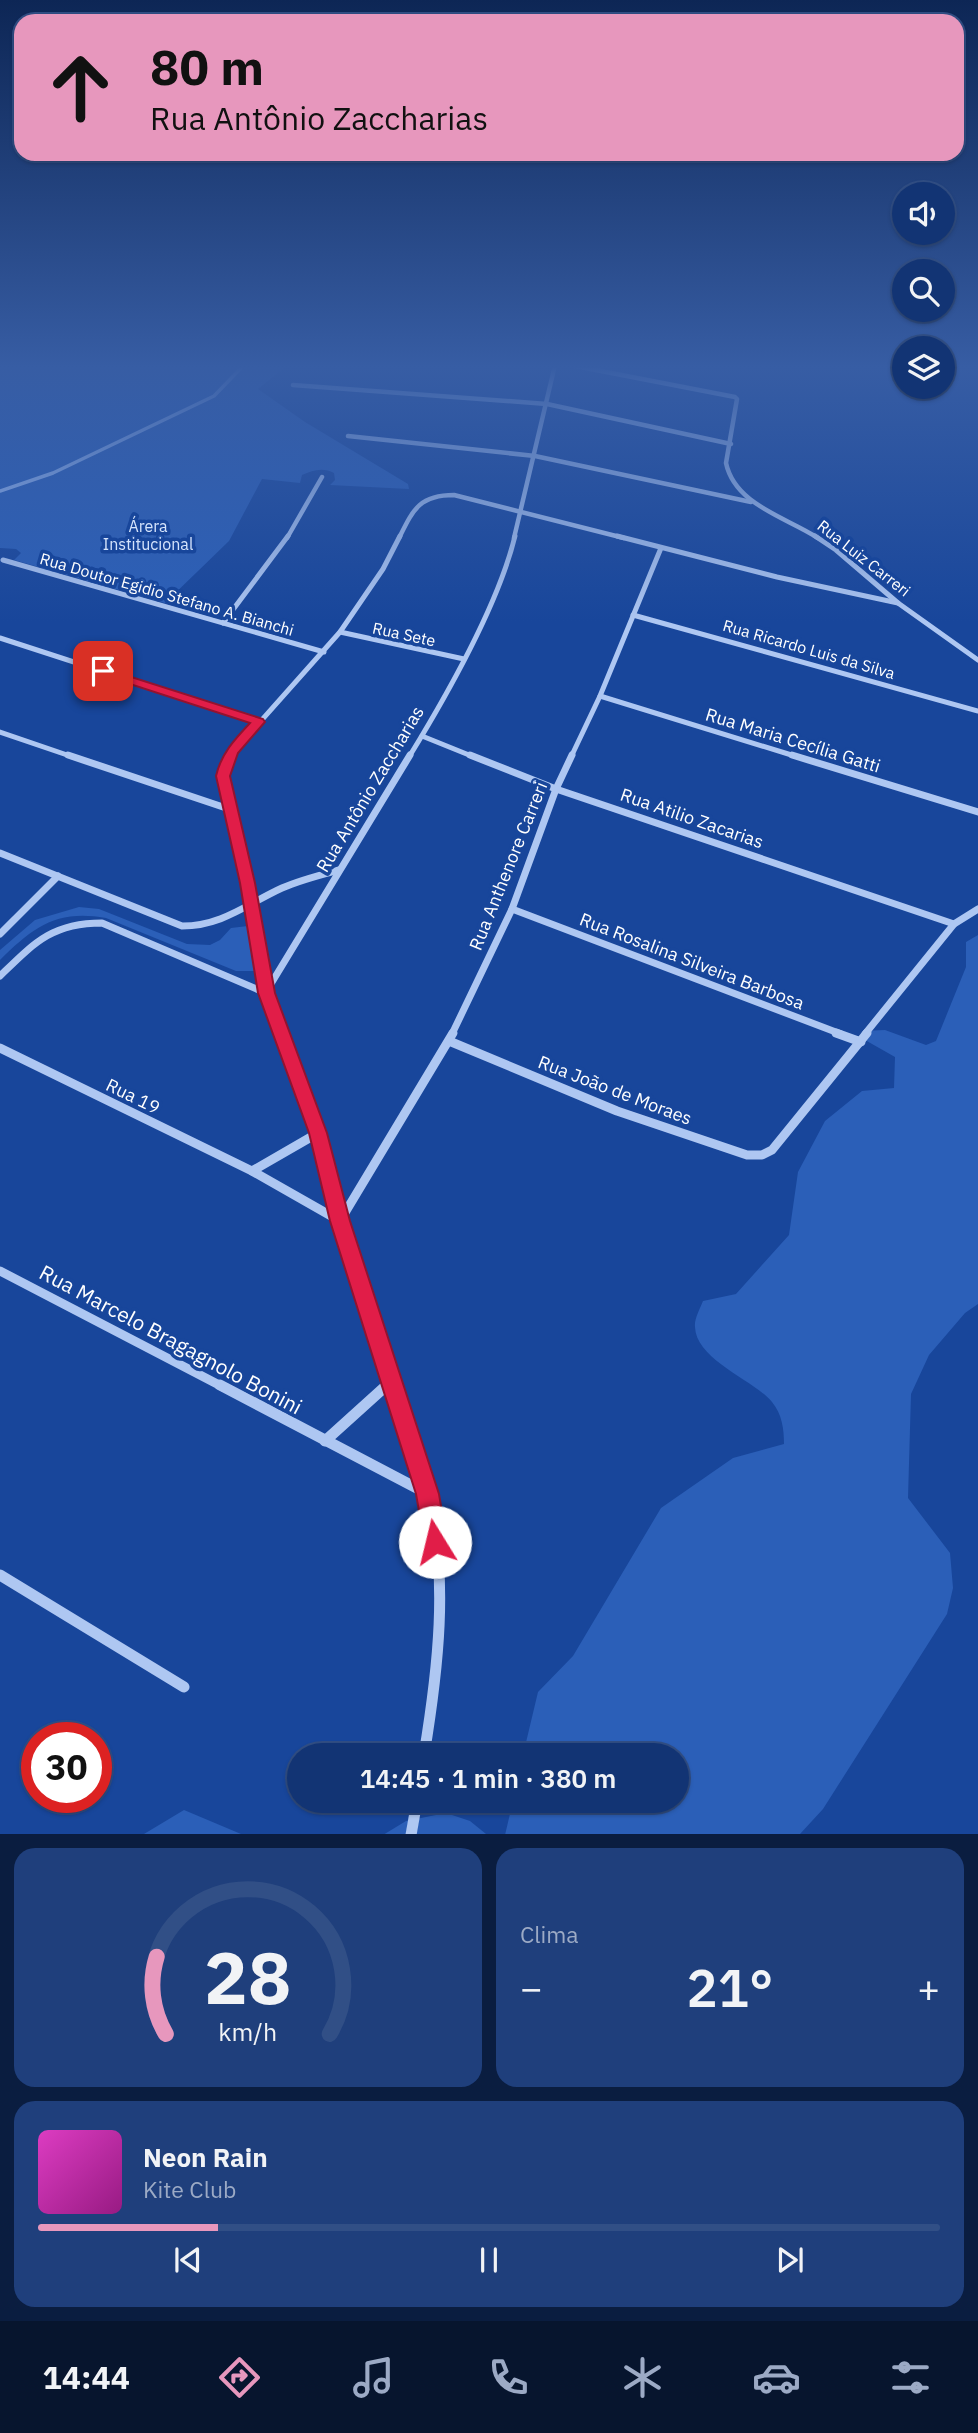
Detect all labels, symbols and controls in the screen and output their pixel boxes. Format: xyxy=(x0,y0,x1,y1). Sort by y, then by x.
text: 80 m xyxy=(150,35,264,98)
icon: ahead xyxy=(35,42,126,133)
text: Rua Antônio Zaccharias xyxy=(150,97,488,139)
map controls xyxy=(892,182,955,399)
button: sound xyxy=(892,182,955,245)
button: search xyxy=(892,259,955,322)
button: layers xyxy=(892,336,955,399)
park label: Árera Institucional xyxy=(103,515,193,554)
street label: Rua Luiz Carreri xyxy=(813,515,915,601)
street label: Rua Doutor Egidio Stefano A. Bianchi xyxy=(38,548,296,640)
street label: Rua Ricardo Luis da Silva xyxy=(721,615,898,683)
street label: Rua Sete xyxy=(371,618,438,650)
pin xyxy=(73,641,133,701)
icon: arrive xyxy=(84,652,122,690)
street label: Rua Antônio Zaccharias xyxy=(311,702,429,876)
street label: Rua Maria Cecília Gatti xyxy=(703,702,883,778)
street label: Rua Anthenore Carreri xyxy=(464,778,552,954)
street label: Rua Atilio Zacarias xyxy=(617,783,767,853)
street label: Rua Rosalina Silveira Barbosa xyxy=(576,907,808,1015)
street label: Rua João de Moraes xyxy=(535,1050,695,1130)
street label: Rua 19 xyxy=(102,1073,164,1119)
street label: Rua Marcelo Bragagnolo Bonini xyxy=(35,1258,307,1420)
position arrow xyxy=(398,1505,472,1579)
speed limit sign: 30 xyxy=(21,1722,112,1813)
text: 14:45 · 1 min · 380 m xyxy=(360,1761,616,1795)
text: Clima xyxy=(520,1919,579,1949)
text: 28 xyxy=(204,1929,292,2024)
text: 21° xyxy=(687,1954,773,2021)
text: − xyxy=(520,1963,543,2012)
text: + xyxy=(917,1963,940,2012)
text: km/h xyxy=(219,2014,277,2047)
text: Neon Rain xyxy=(143,2140,268,2174)
text: Kite Club xyxy=(143,2174,236,2204)
icon: previous xyxy=(169,2241,207,2279)
icon: pause xyxy=(470,2241,508,2279)
icon: next xyxy=(771,2241,809,2279)
icon: directions xyxy=(215,2353,264,2402)
icon: music xyxy=(349,2353,398,2402)
icon: phone xyxy=(484,2353,533,2402)
icon: climate xyxy=(618,2353,667,2402)
icon: car xyxy=(752,2353,801,2402)
icon: filters xyxy=(886,2353,935,2402)
text: 14:44 xyxy=(43,2356,130,2398)

